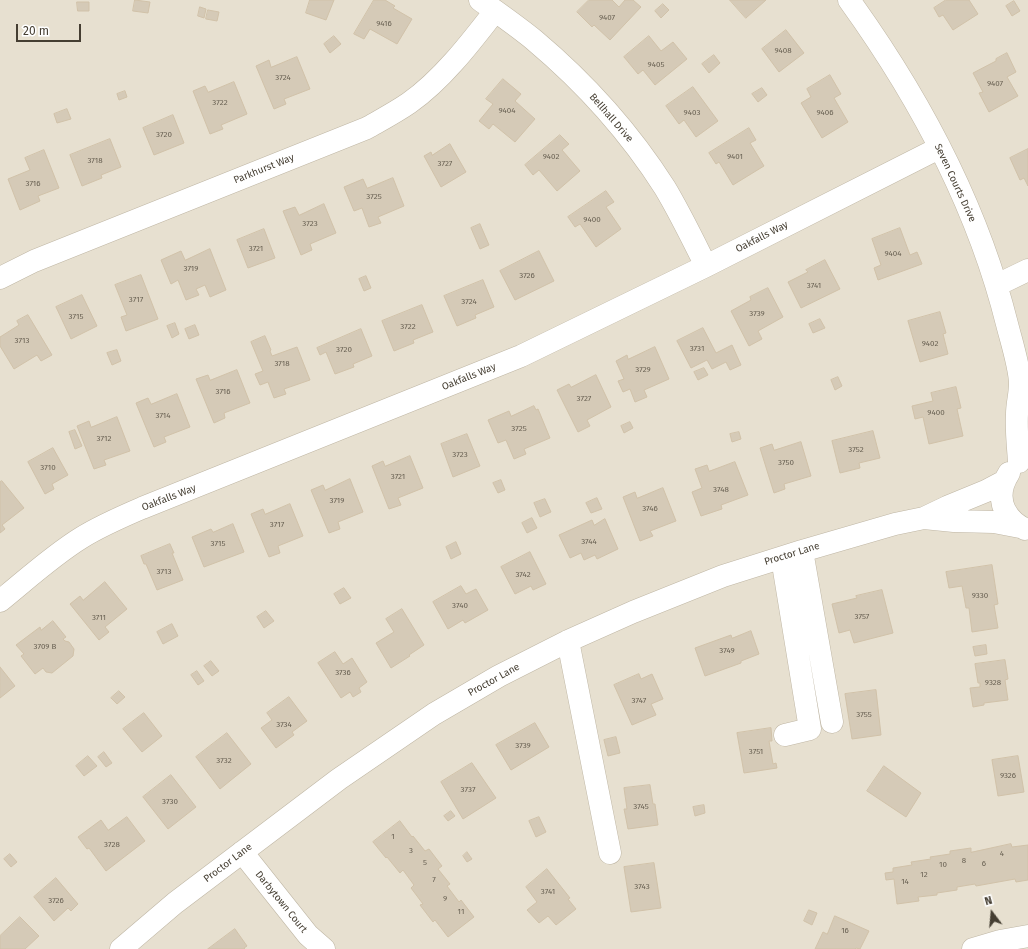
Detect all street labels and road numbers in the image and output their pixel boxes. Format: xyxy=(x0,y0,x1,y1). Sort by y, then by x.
street label: Bellhall Drive xyxy=(587,91,635,145)
street label: Seven Courts Drive xyxy=(932,142,978,224)
street label: Parkhurst Way xyxy=(232,151,296,187)
street label: Oakfalls Way xyxy=(734,219,790,255)
street label: Oakfalls Way xyxy=(440,361,498,393)
street label: Oakfalls Way xyxy=(140,482,198,514)
street label: Proctor Lane xyxy=(763,540,821,568)
street label: Proctor Lane xyxy=(466,661,522,699)
street label: Proctor Lane xyxy=(202,841,254,885)
street label: Darbytown Court xyxy=(252,869,310,935)

